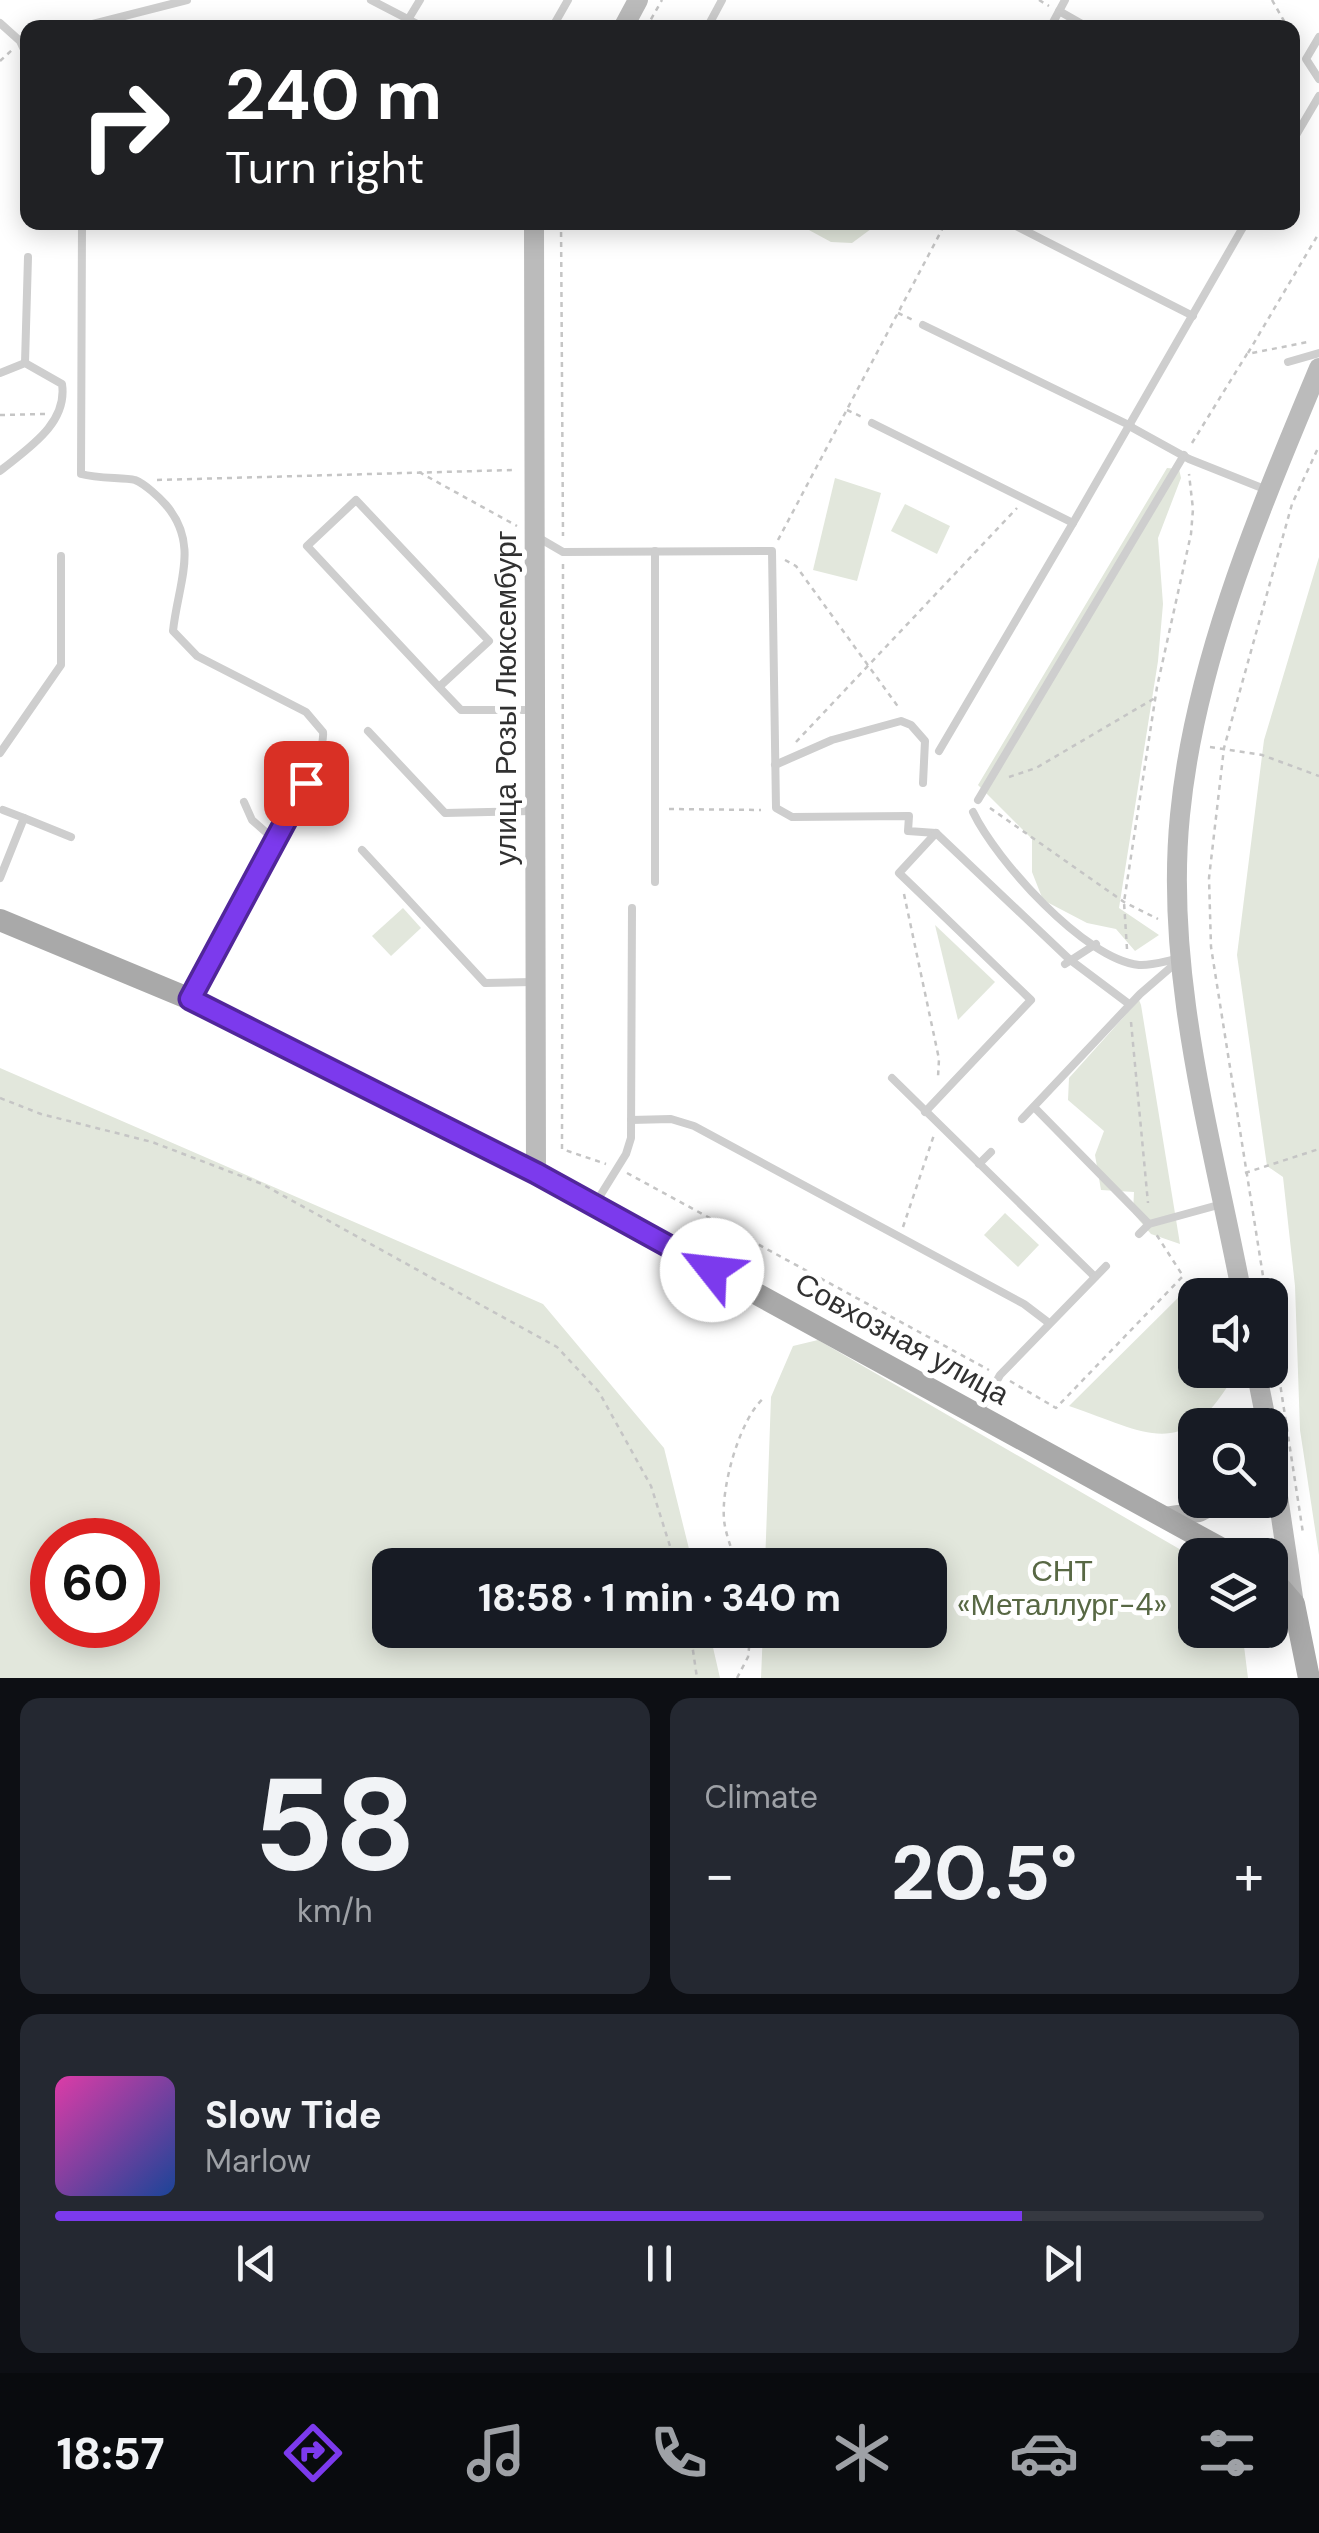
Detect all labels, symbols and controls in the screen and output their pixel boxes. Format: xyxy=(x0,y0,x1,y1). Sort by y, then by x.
text: 240 m xyxy=(225,50,442,141)
icon: right xyxy=(60,60,190,190)
text: Turn right xyxy=(225,138,424,197)
street label: улица Розы Люксембург xyxy=(486,530,525,866)
pin xyxy=(264,741,349,826)
icon: arrive xyxy=(279,756,334,811)
position arrow xyxy=(660,1218,764,1322)
street label: Совхозная улица xyxy=(788,1264,1016,1414)
map controls xyxy=(1178,1278,1288,1648)
button: sound xyxy=(1178,1278,1288,1388)
button: search xyxy=(1178,1408,1288,1518)
speed limit sign: 60 xyxy=(30,1518,160,1648)
button: layers xyxy=(1178,1538,1288,1648)
park label: СНТ «Металлург-4» xyxy=(957,1551,1167,1624)
text: 18:58 · 1 min · 340 m xyxy=(478,1573,841,1623)
text: 58 xyxy=(253,1740,416,1909)
text: Climate xyxy=(705,1776,818,1818)
text: 20.5° xyxy=(891,1825,1077,1922)
text: − xyxy=(705,1839,735,1911)
text: + xyxy=(1234,1839,1264,1911)
text: km/h xyxy=(297,1890,373,1932)
text: Slow Tide xyxy=(205,2090,382,2140)
text: Marlow xyxy=(205,2140,311,2182)
icon: previous xyxy=(229,2236,284,2291)
icon: pause xyxy=(632,2236,687,2291)
icon: next xyxy=(1035,2236,1090,2291)
icon: directions xyxy=(278,2418,348,2488)
icon: music xyxy=(461,2418,531,2488)
icon: phone xyxy=(644,2418,714,2488)
icon: climate xyxy=(827,2418,897,2488)
icon: car xyxy=(1009,2418,1079,2488)
icon: filters xyxy=(1192,2418,1262,2488)
text: 18:57 xyxy=(56,2424,165,2483)

